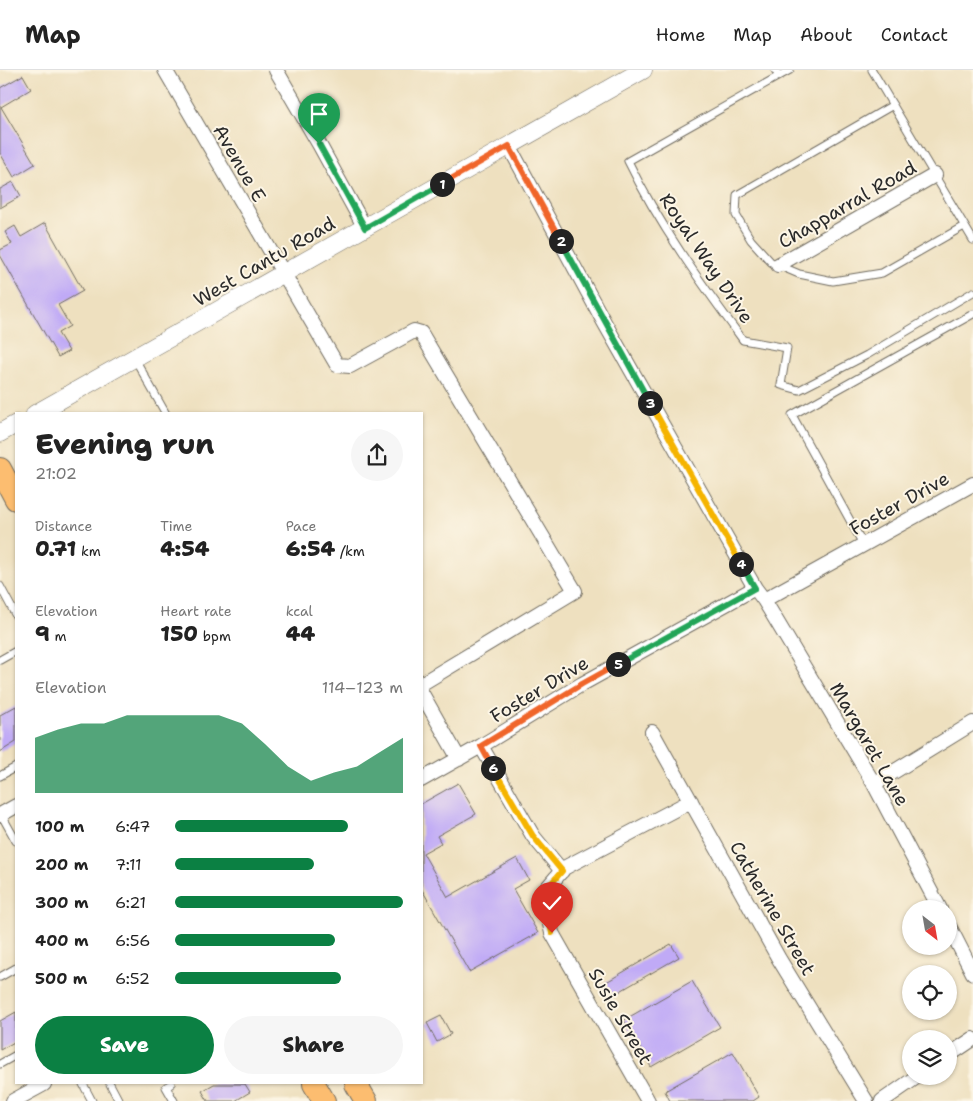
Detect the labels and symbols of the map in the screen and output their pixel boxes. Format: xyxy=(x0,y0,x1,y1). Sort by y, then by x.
pin xyxy=(298,93,340,144)
street label: Avenue E xyxy=(207,120,272,207)
street label: Chapparral Road xyxy=(774,155,921,254)
pin: 1 xyxy=(430,172,454,196)
street label: Royal Way Drive xyxy=(654,188,759,328)
street label: West Cantu Road xyxy=(189,211,340,312)
pin: 2 xyxy=(548,228,574,254)
pin: 3 xyxy=(638,390,662,416)
street label: Foster Drive xyxy=(845,466,954,541)
pin: 4 xyxy=(728,552,754,576)
street label: Foster Drive xyxy=(486,650,593,729)
pin: 5 xyxy=(606,652,630,676)
street label: Margaret Lane xyxy=(824,678,915,811)
pin: 6 xyxy=(480,756,506,780)
street label: Catherine Street xyxy=(724,837,821,980)
pin xyxy=(531,882,573,933)
north arrow xyxy=(902,900,958,955)
street label: Susie Street xyxy=(583,963,658,1069)

